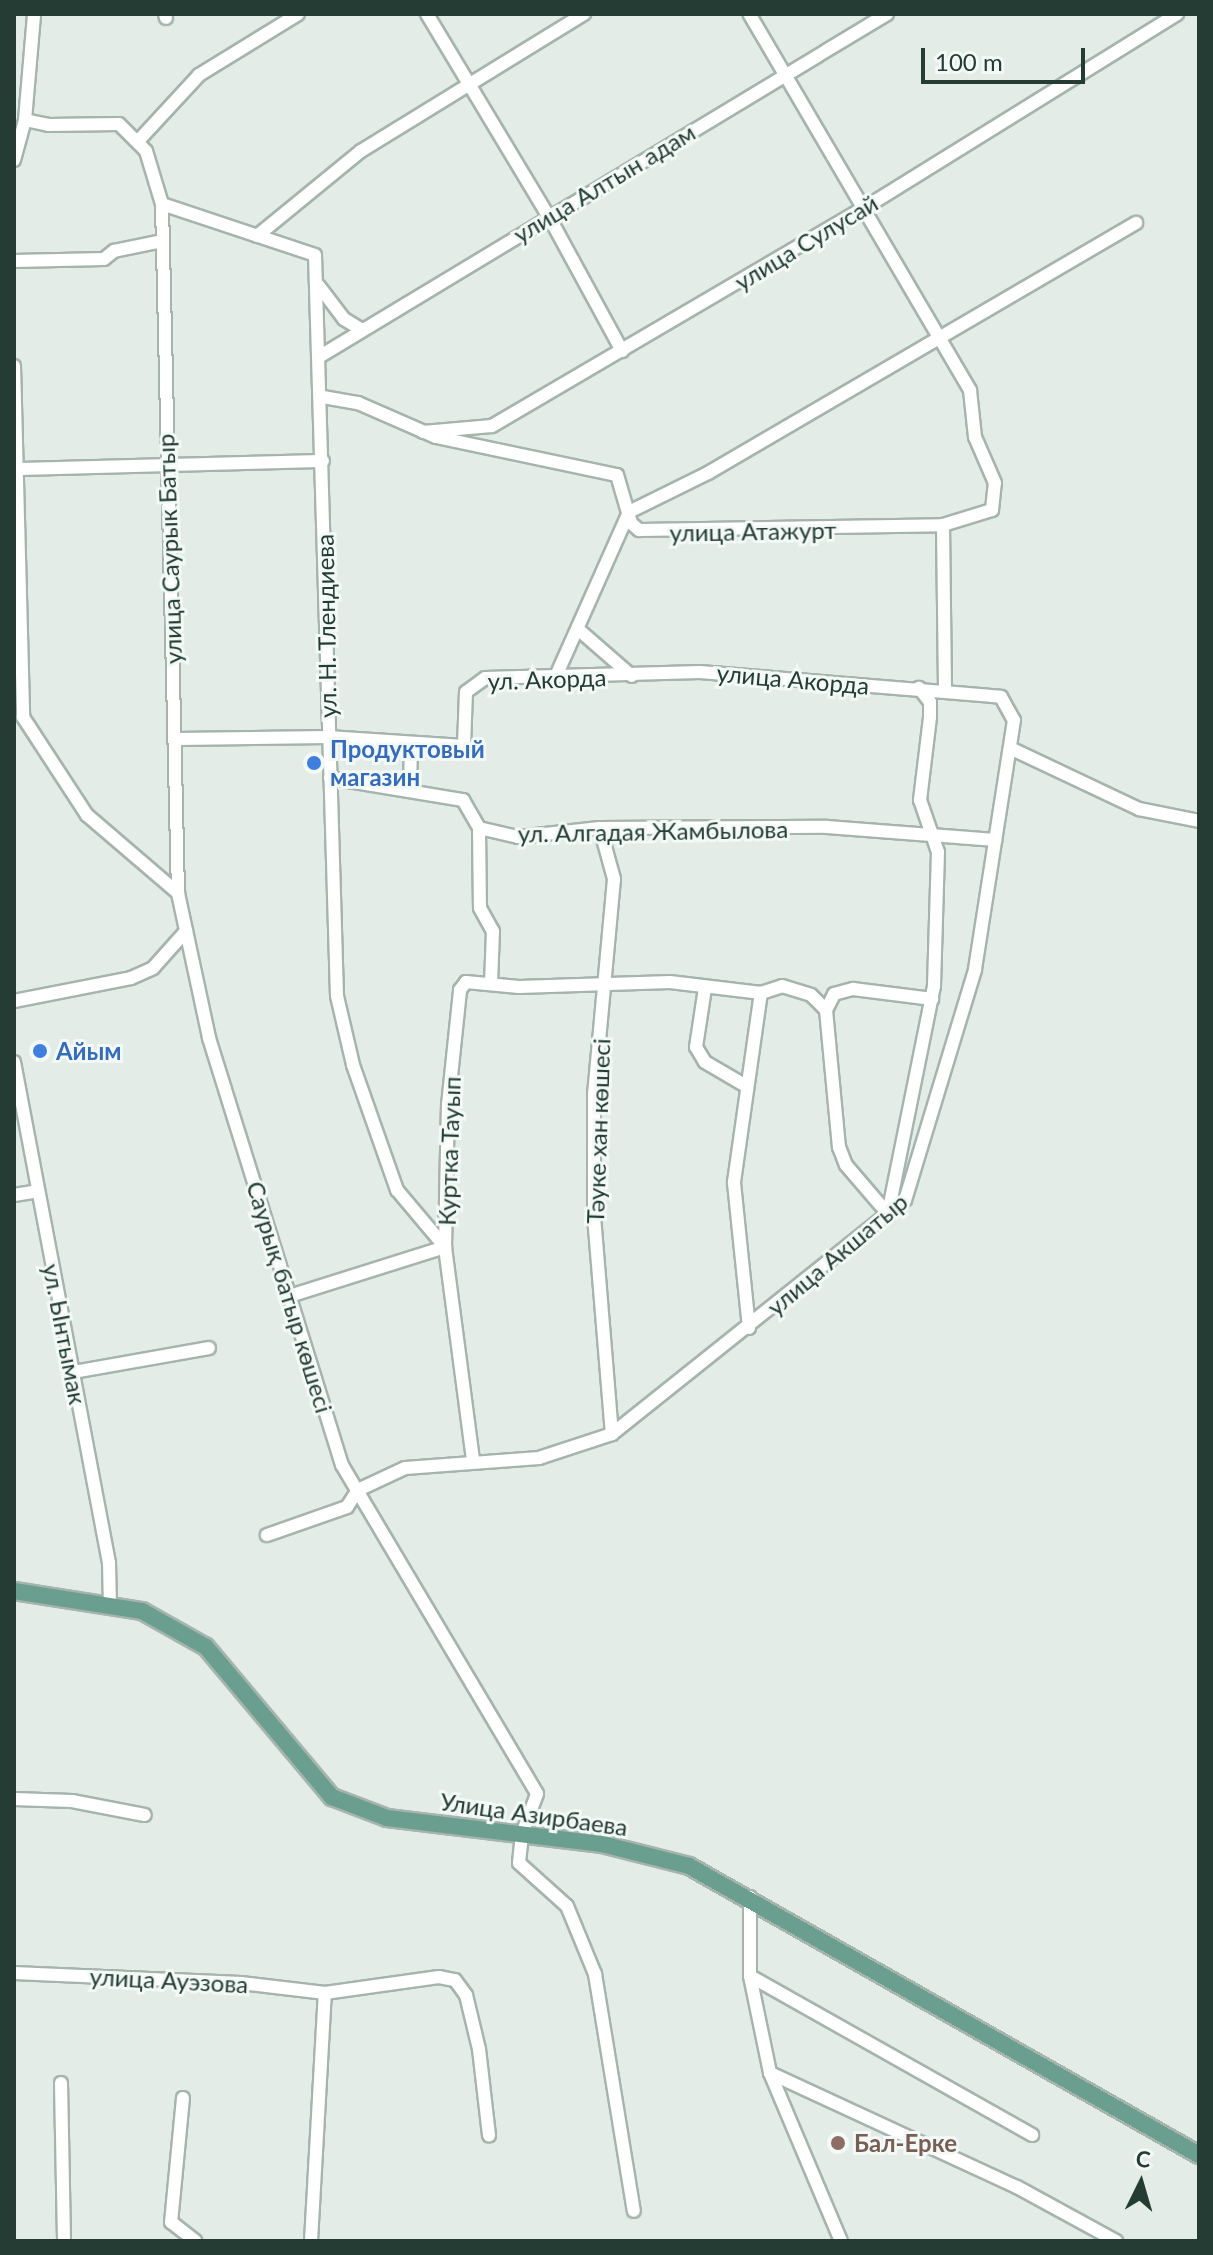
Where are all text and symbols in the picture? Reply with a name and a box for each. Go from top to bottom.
scale bar [925,32,1089,82]
text: 100 m [935,47,1003,76]
street label: улица Алтын адам [508,117,700,249]
street label: улица Сулусай [729,188,883,296]
street label: улица Саурык Батыр [151,433,187,665]
street label: улица Атажурт [669,515,837,547]
street label: ул. Н. Тлендиева [310,534,342,718]
street label: улица Акорда [715,658,871,700]
street label: ул. Акорда [487,663,607,695]
place label: Продуктовый магазин [330,735,485,791]
marker: Продуктовый магазин [305,754,323,772]
street label: ул. Алгадая Жамбылова [518,814,788,848]
place label: Айым [56,1037,122,1065]
street label: Тәуке хан көшесі [580,1038,616,1224]
marker: Айым [31,1042,49,1060]
street label: Куртка Тауып [432,1076,466,1226]
street label: Саурық батыр көшесі [241,1178,339,1416]
street label: улица Акшатыр [761,1187,913,1321]
street label: ул. Ынтымак [37,1261,93,1407]
street label: Улица Азирбаева [438,1787,630,1841]
street label: улица Ауэзова [89,1961,249,1999]
place label: Бал-Ерке [854,2129,957,2157]
marker: Бал-Ерке [829,2134,847,2152]
north arrow [1101,2143,1181,2223]
text: С [1135,2145,1152,2173]

